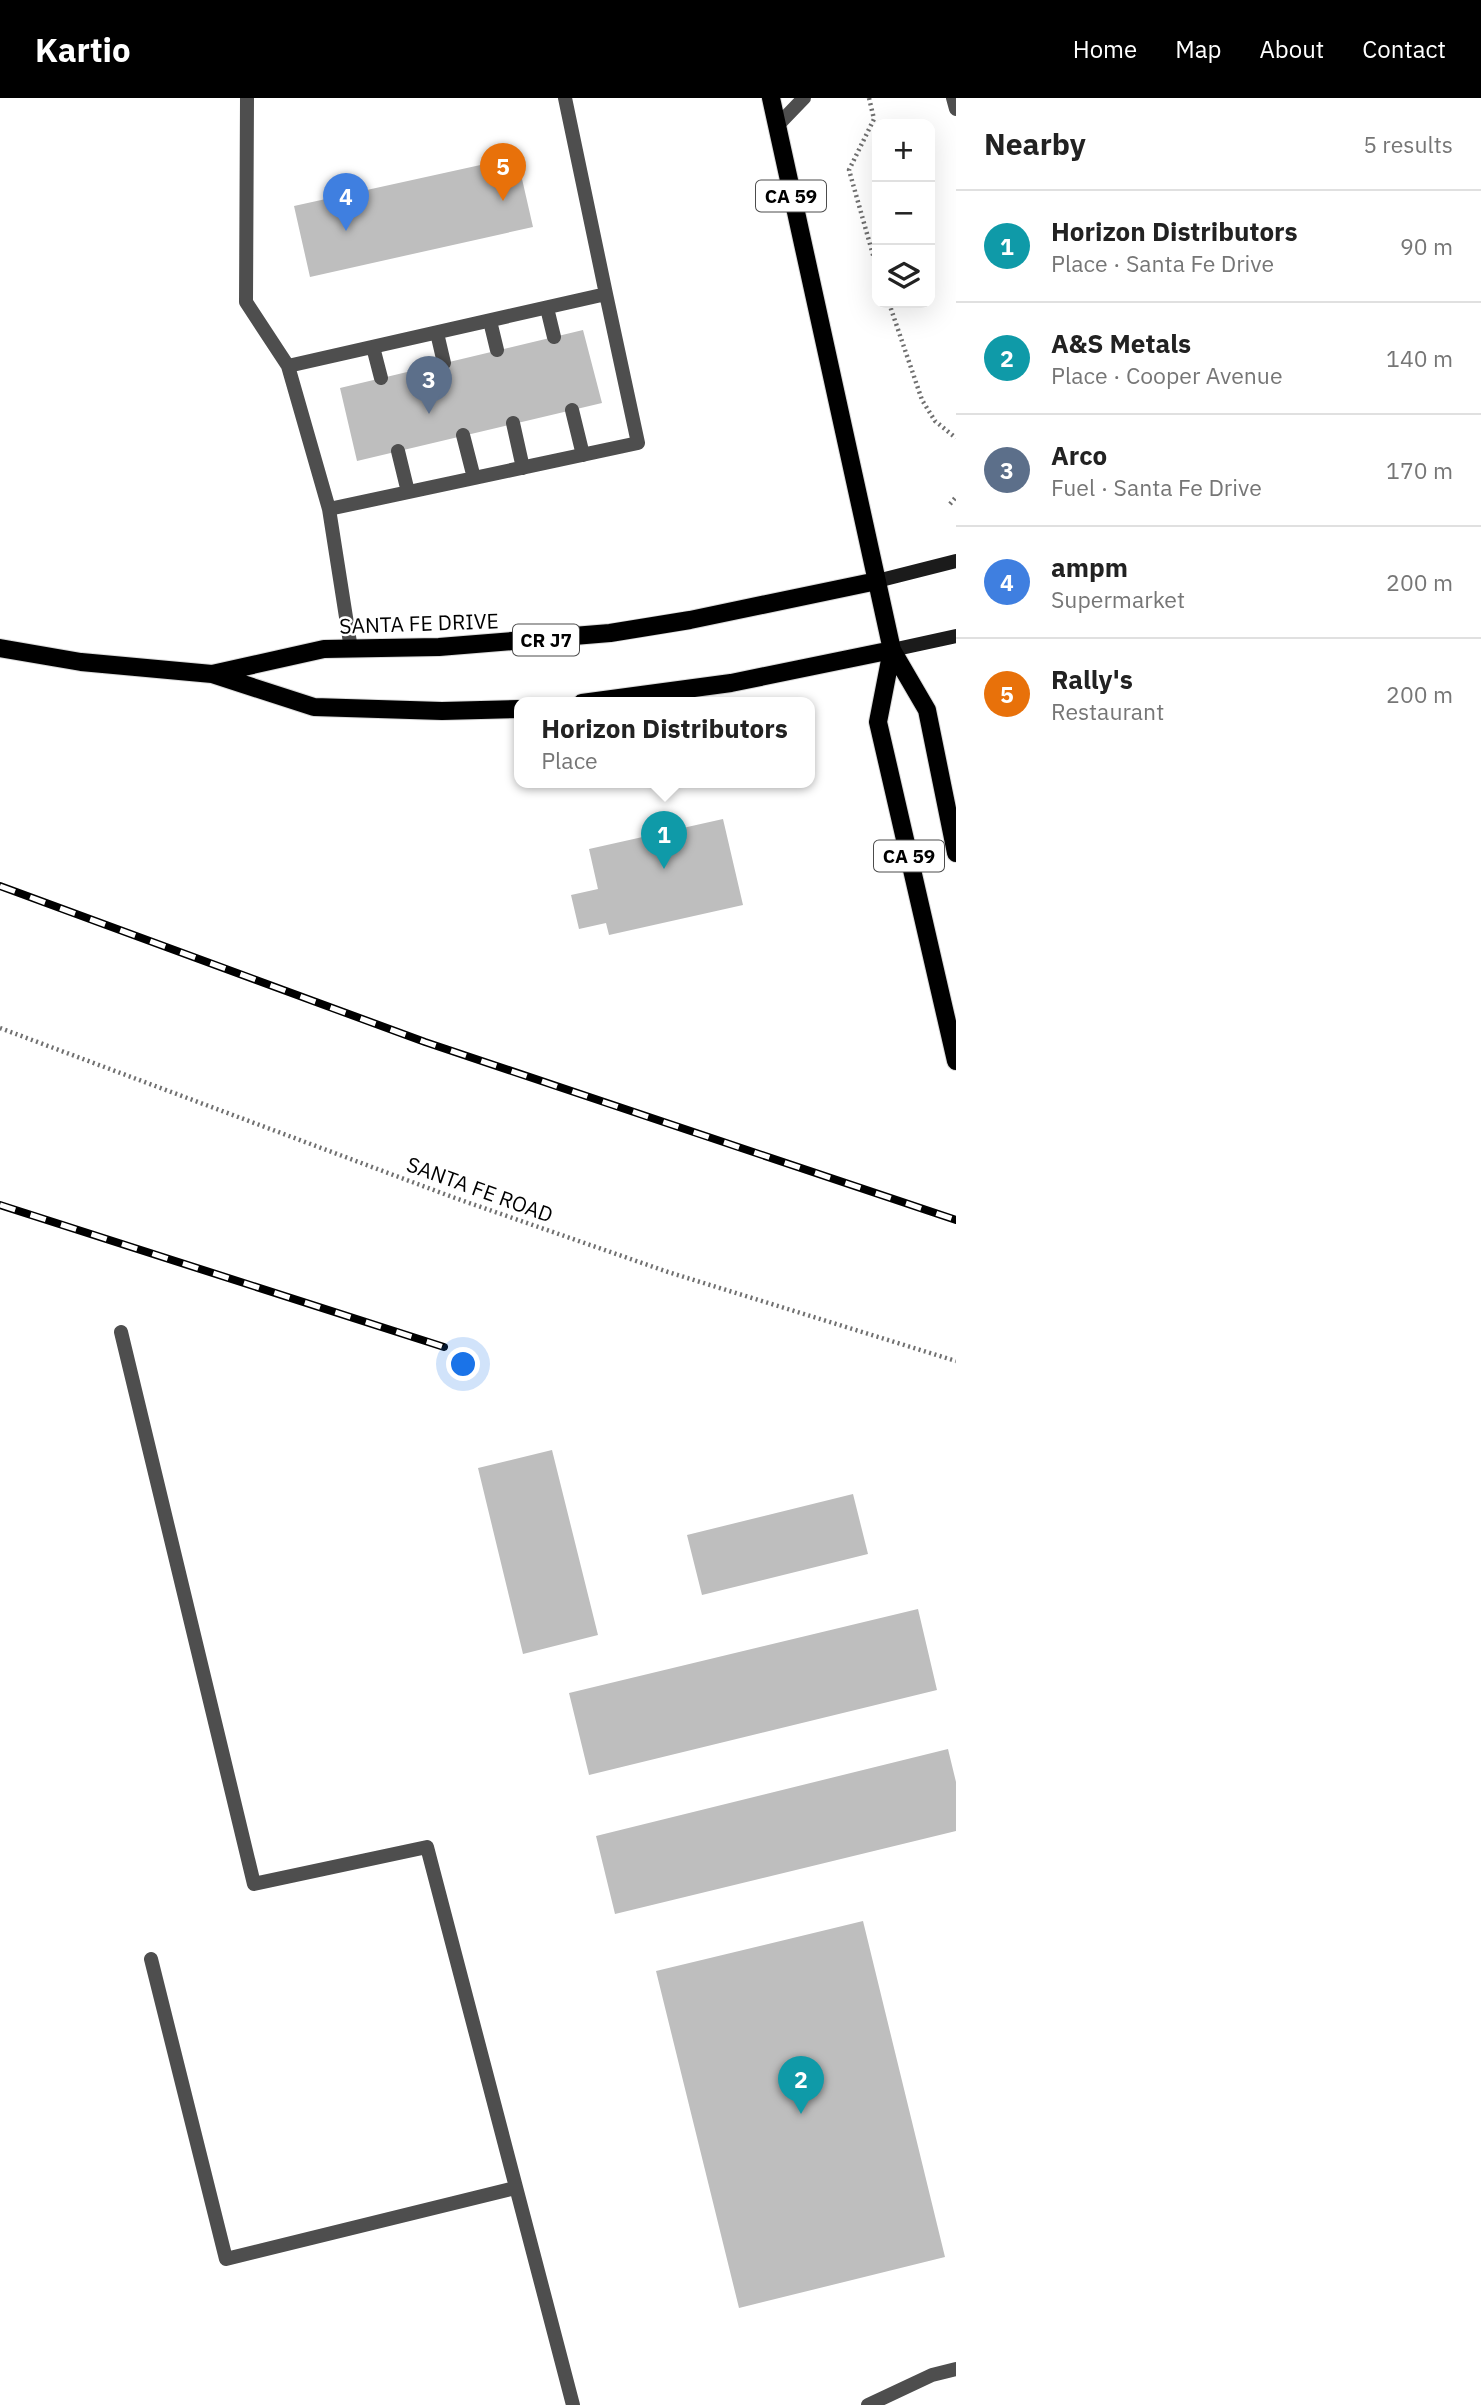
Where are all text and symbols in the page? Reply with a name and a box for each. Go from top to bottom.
text: Kartio [35,28,131,71]
text: Home [1073,33,1137,65]
text: Map [1175,33,1221,65]
text: About [1259,33,1324,65]
text: Contact [1362,33,1446,65]
map controls [872,119,935,308]
button: + [872,119,935,182]
text: Nearby [984,124,1086,163]
text: 5 results [1363,129,1453,159]
pin: 5 [480,143,526,201]
pin: 4 [323,173,369,231]
road number: CA 59 [756,180,826,212]
button: − [872,182,935,245]
text: Horizon Distributors [1051,214,1298,248]
text: 1 [1000,231,1014,261]
text: 90 m [1400,231,1453,261]
button: layers [872,245,935,308]
text: Place · Santa Fe Drive [1051,248,1274,278]
text: A&S Metals [1051,326,1191,360]
text: 2 [1000,343,1014,373]
text: 140 m [1386,343,1453,373]
pin: 3 [406,356,452,414]
text: Place · Cooper Avenue [1051,360,1283,390]
text: Arco [1051,438,1107,472]
text: 3 [1000,455,1014,485]
text: 170 m [1386,455,1453,485]
text: Fuel · Santa Fe Drive [1051,472,1262,502]
text: ampm [1051,550,1128,584]
text: 4 [1000,567,1014,597]
text: 200 m [1386,567,1453,597]
text: Supermarket [1051,584,1185,614]
street label: SANTA FE DRIVE [339,606,499,640]
road number: CR J7 [513,624,579,656]
text: Rally's [1051,662,1133,696]
text: 5 [1000,679,1014,709]
text: 200 m [1386,679,1453,709]
text: Restaurant [1051,696,1164,726]
popup [514,697,815,788]
text: Horizon Distributors [541,711,788,745]
text: Place [541,745,598,775]
pin: 1 [641,811,687,869]
road number: CA 59 [874,841,944,872]
street label: SANTA FE ROAD [403,1150,557,1228]
your location [446,1347,480,1381]
pin: 2 [778,2056,824,2114]

